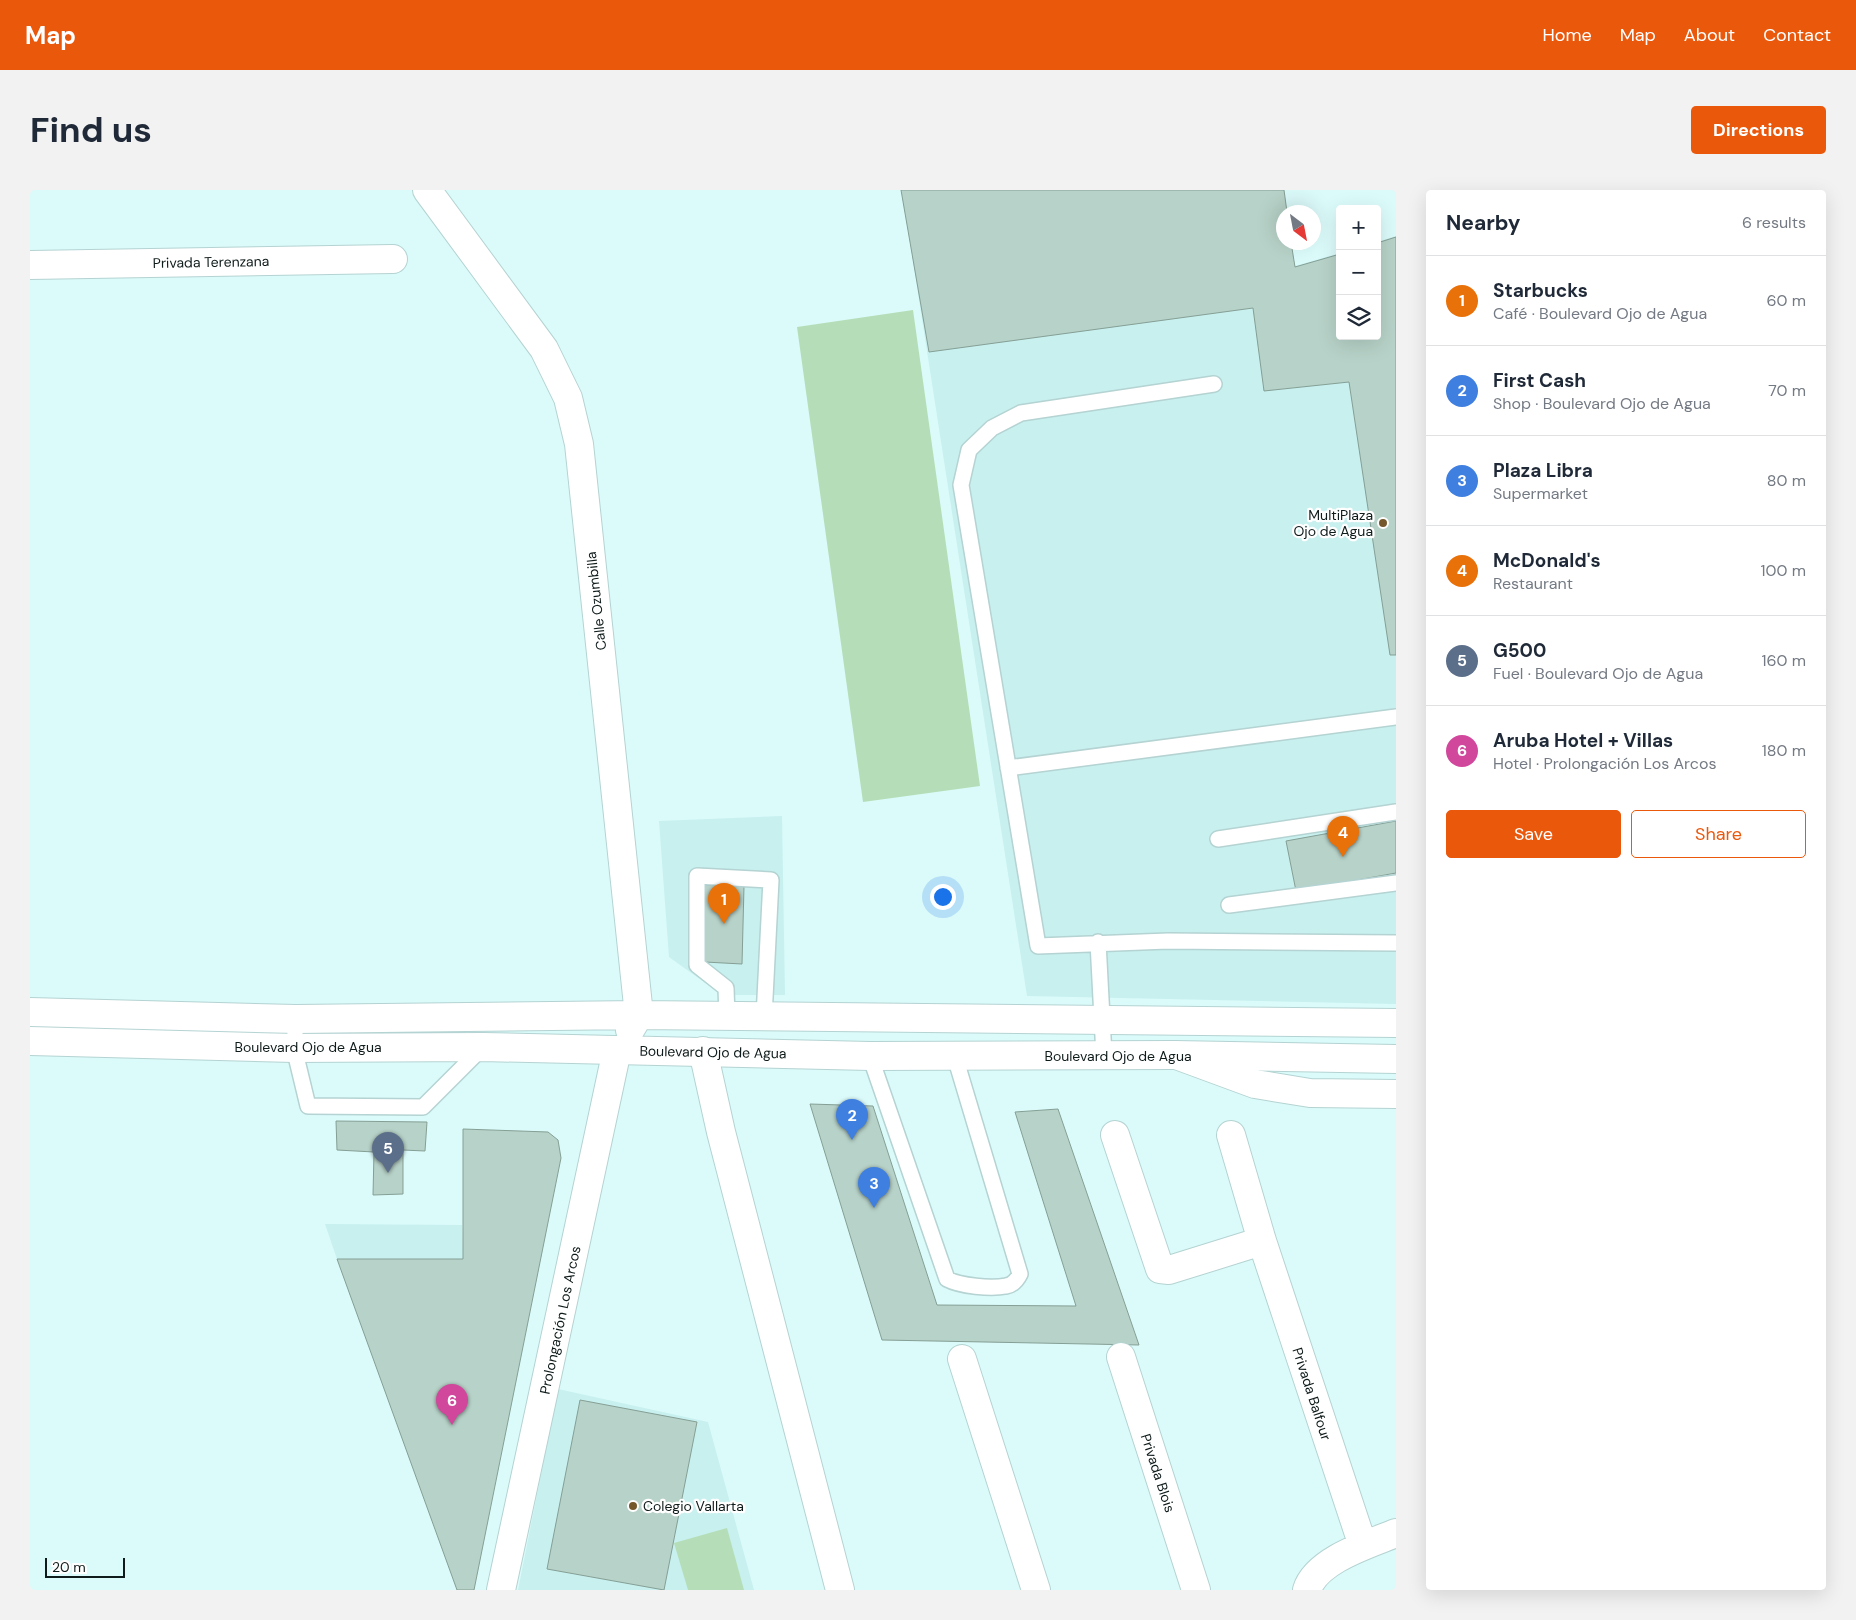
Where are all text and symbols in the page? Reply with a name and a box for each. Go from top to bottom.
text: Map [25,20,76,51]
text: Home [1542,23,1592,47]
text: Map [1620,23,1656,47]
text: About [1684,23,1735,47]
text: Contact [1763,23,1831,47]
button: Directions [1691,106,1826,154]
text: Find us [30,107,152,153]
north arrow [1276,205,1321,250]
map controls [1336,205,1381,340]
button: + [1336,205,1381,250]
text: Nearby [1446,209,1520,237]
text: 6 results [1742,212,1806,233]
button: − [1336,250,1381,295]
street label: Privada Terenzana [153,252,269,272]
text: Starbucks [1493,278,1588,303]
text: 1 [1459,290,1465,311]
text: 60 m [1766,290,1806,311]
button: layers [1336,295,1381,340]
text: Café · Boulevard Ojo de Agua [1493,303,1707,324]
text: First Cash [1493,368,1586,393]
text: 2 [1457,380,1467,401]
text: 70 m [1768,380,1806,401]
text: Shop · Boulevard Ojo de Agua [1493,393,1711,414]
text: Plaza Libra [1493,458,1593,483]
text: 3 [1457,470,1467,491]
text: 80 m [1767,470,1806,491]
text: Supermarket [1493,483,1588,504]
place label: MultiPlaza Ojo de Agua [1294,506,1373,540]
marker: MultiPlaza Ojo de Agua [1377,517,1389,529]
text: McDonald's [1493,548,1601,573]
street label: Calle Ozumbilla [582,551,610,651]
text: 4 [1457,560,1467,581]
text: 100 m [1761,560,1806,581]
text: Restaurant [1493,573,1573,594]
text: G500 [1493,638,1546,663]
text: 5 [1457,650,1467,671]
text: 160 m [1762,650,1806,671]
text: Fuel · Boulevard Ojo de Agua [1493,663,1703,684]
text: Aruba Hotel + Villas [1493,728,1673,753]
text: 6 [1457,740,1467,761]
text: 180 m [1762,740,1806,761]
text: Hotel · Prolongación Los Arcos [1493,753,1716,774]
button: Save [1446,810,1621,858]
button: Share [1631,810,1806,858]
pin: 4 [1327,816,1359,857]
pin: 1 [708,883,740,924]
your location [930,884,956,910]
street label: Boulevard Ojo de Agua [234,1038,382,1056]
street label: Boulevard Ojo de Agua [639,1042,787,1062]
street label: Boulevard Ojo de Agua [1044,1047,1192,1065]
pin: 2 [836,1099,868,1140]
pin: 5 [372,1132,404,1173]
pin: 3 [858,1167,890,1208]
street label: Prolongación Los Arcos [535,1244,585,1396]
street label: Privada Balfour [1289,1345,1335,1443]
pin: 6 [436,1384,468,1425]
street label: Privada Blois [1137,1431,1179,1515]
place label: Colegio Vallarta [643,1497,744,1515]
marker: Colegio Vallarta [627,1500,639,1512]
scale bar [45,1555,125,1578]
text: 20 m [52,1558,86,1576]

